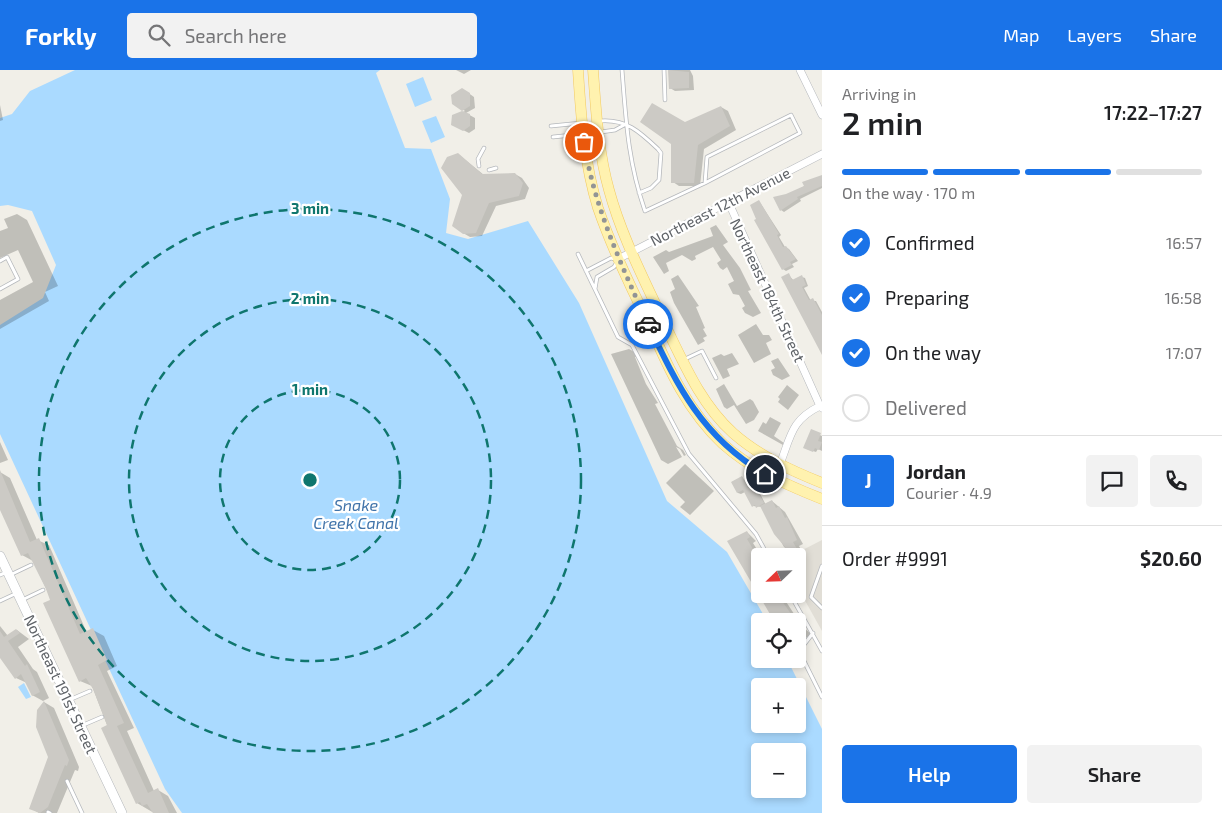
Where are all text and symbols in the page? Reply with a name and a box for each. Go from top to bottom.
search box [127,13,477,58]
text: Forkly [25,21,97,50]
icon: search [145,21,173,49]
text: Search here [185,24,287,47]
text: Map [1003,24,1039,46]
text: Layers [1067,24,1122,46]
text: Share [1150,24,1197,46]
text: Arriving in [842,84,916,103]
text: 17:22–17:27 [1104,101,1202,124]
text: 2 min [842,103,923,141]
pin [563,121,605,163]
icon: bag [570,128,598,156]
street label: Northeast 12th Avenue [647,163,793,249]
text: On the way · 170 m [842,183,975,202]
text: 3 min [291,199,329,217]
street label: Northeast 184th Street [727,215,809,365]
icon: check [842,229,870,257]
text: Confirmed [885,231,975,254]
text: 16:57 [1166,233,1202,252]
icon: check [842,284,870,312]
text: Preparing [885,286,969,309]
text: 16:58 [1164,288,1202,307]
text: 2 min [291,289,329,307]
courier [623,299,673,349]
icon: car [634,310,662,338]
icon: check [842,339,870,367]
text: On the way [885,341,981,364]
text: 17:07 [1166,343,1202,362]
text: 1 min [292,380,328,398]
text: Delivered [885,396,967,419]
pin [744,453,786,495]
button: chat [1086,455,1138,507]
button: phone [1150,455,1202,507]
icon: home [751,460,779,488]
text: Jordan [906,460,966,483]
text: J [864,469,872,492]
centre of rings [301,471,319,489]
text: Courier · 4.9 [906,483,992,502]
water label: Snake Creek Canal [313,495,399,532]
text: Order #9991 [842,547,948,570]
text: $20.60 [1140,547,1202,570]
north arrow [751,548,806,602]
map controls [751,548,806,798]
street label: Northeast 191st Street [21,612,101,757]
button: locate [751,613,806,668]
button: + [751,678,806,733]
button: − [751,743,806,798]
button: Help [842,745,1017,803]
button: Share [1027,745,1202,803]

